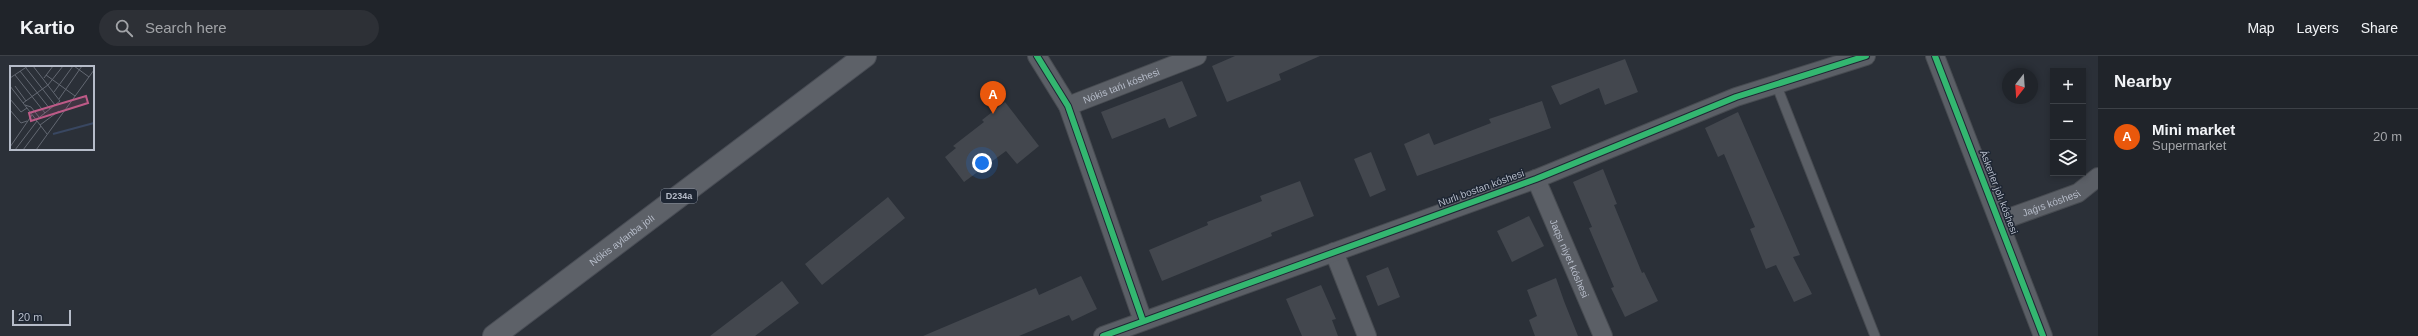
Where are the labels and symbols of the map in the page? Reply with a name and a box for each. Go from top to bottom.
inset map [10,66,94,150]
street label: Nókis tańı kóshesi [1081,66,1161,105]
north arrow [2002,68,2038,104]
pin: A [980,81,1006,114]
street label: Áskerler jolı kóshesi [1978,148,2021,235]
your location [972,153,992,173]
street label: Nurlı bostan kóshesi [1437,167,1525,209]
street label: Jaǵıs kóshesi [2020,188,2083,218]
road number: D234a [661,189,697,203]
street label: Nókis aylanba jolı [587,212,656,268]
street label: Jaqsı niyet kóshesi [1548,217,1591,299]
scale bar [12,308,71,327]

